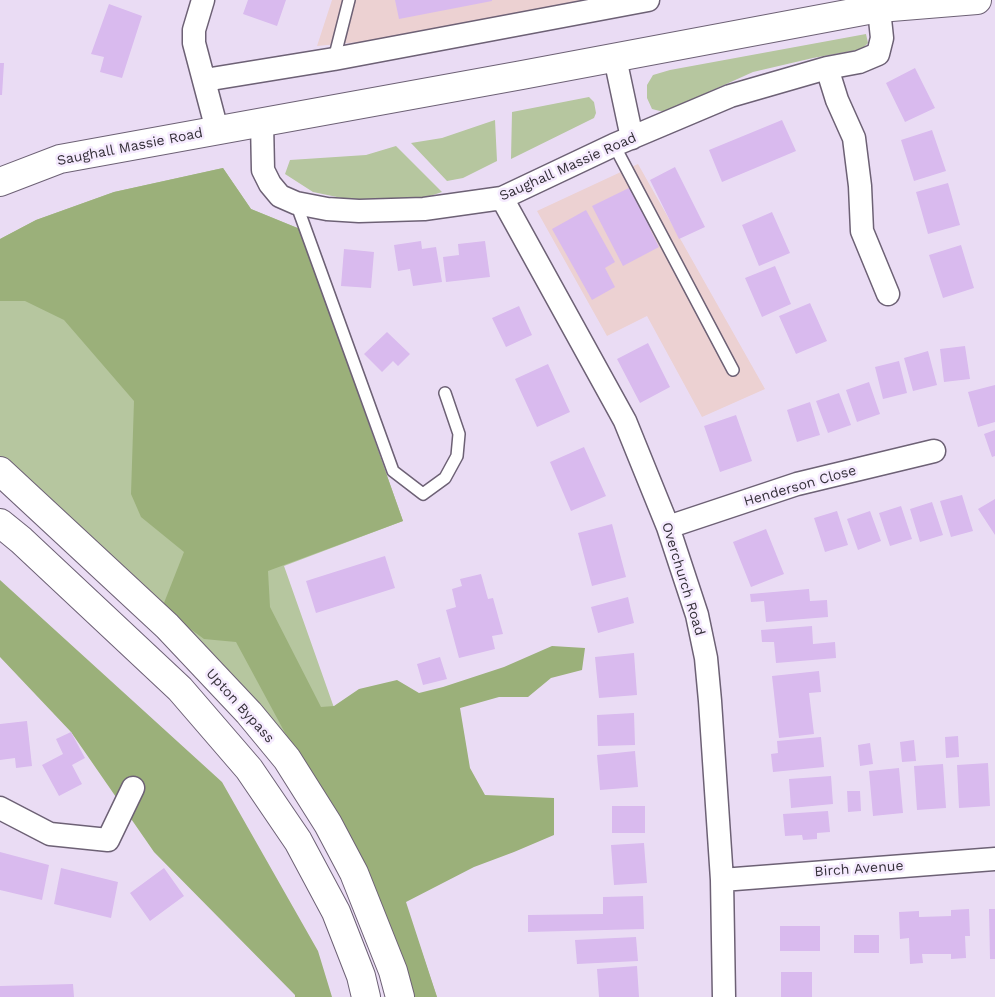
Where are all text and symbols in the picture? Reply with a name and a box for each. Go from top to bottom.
street label: Saughall Massie Road [56,125,204,169]
street label: Saughall Massie Road [497,129,639,205]
street label: Henderson Close [742,462,858,510]
street label: Overchurch Road [658,520,708,638]
street label: Upton Bypass [202,665,278,747]
street label: Birch Avenue [814,858,904,880]

